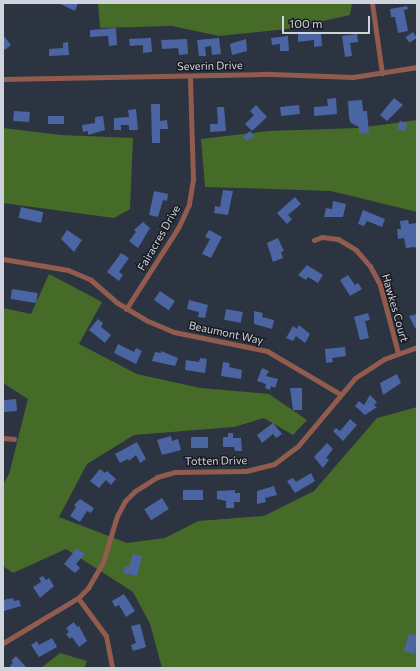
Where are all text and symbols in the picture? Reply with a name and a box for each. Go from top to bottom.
scale bar [284,8,372,34]
text: 100 m [289,16,323,30]
street label: Severin Drive [177,59,243,73]
street label: Fairacres Drive [135,203,183,273]
street label: Hawkes Court [379,272,411,344]
street label: Beaumont Way [188,319,264,347]
street label: Totten Drive [185,454,247,468]

